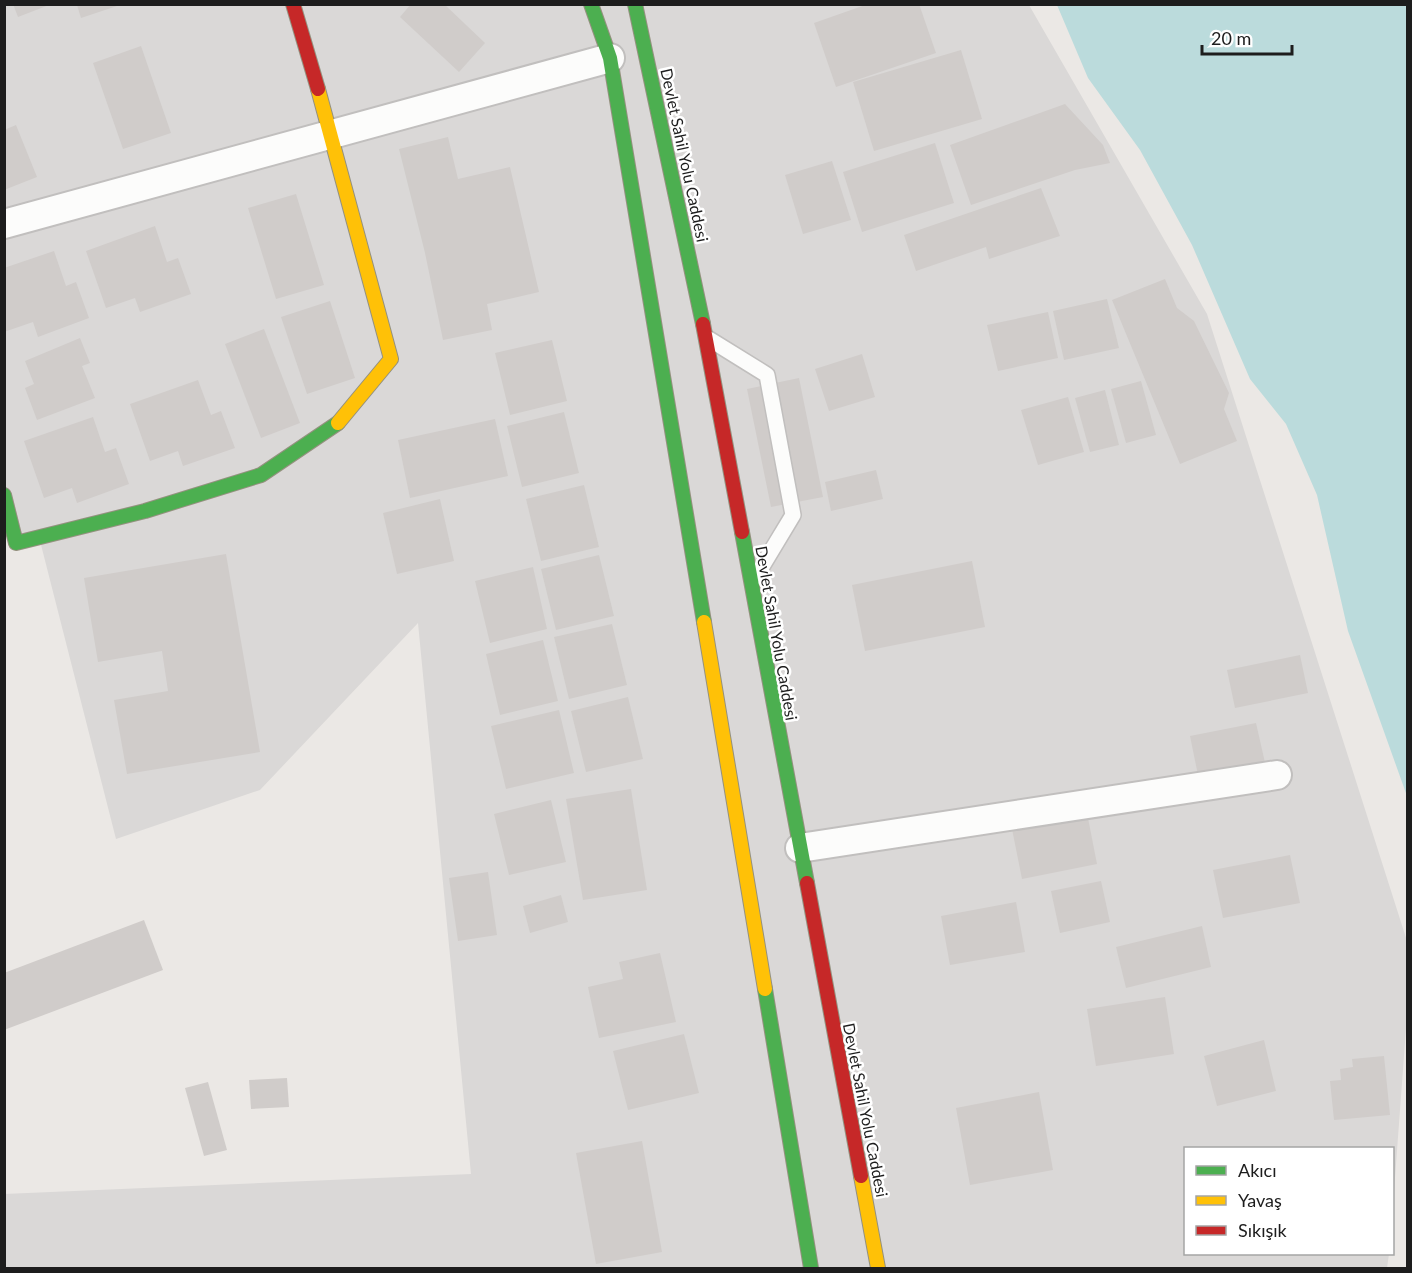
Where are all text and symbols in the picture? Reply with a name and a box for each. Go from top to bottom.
scale bar [1202,18,1292,56]
text: 20 m [1211,27,1251,49]
street label: Devlet Sahil Yolu Caddesi [657,66,713,244]
street label: Devlet Sahil Yolu Caddesi [752,544,802,722]
street label: Devlet Sahil Yolu Caddesi [840,1021,892,1199]
legend [1184,1147,1394,1255]
text: Akıcı [1238,1159,1277,1181]
text: Yavaş [1238,1189,1282,1211]
text: Sıkışık [1238,1219,1288,1241]

